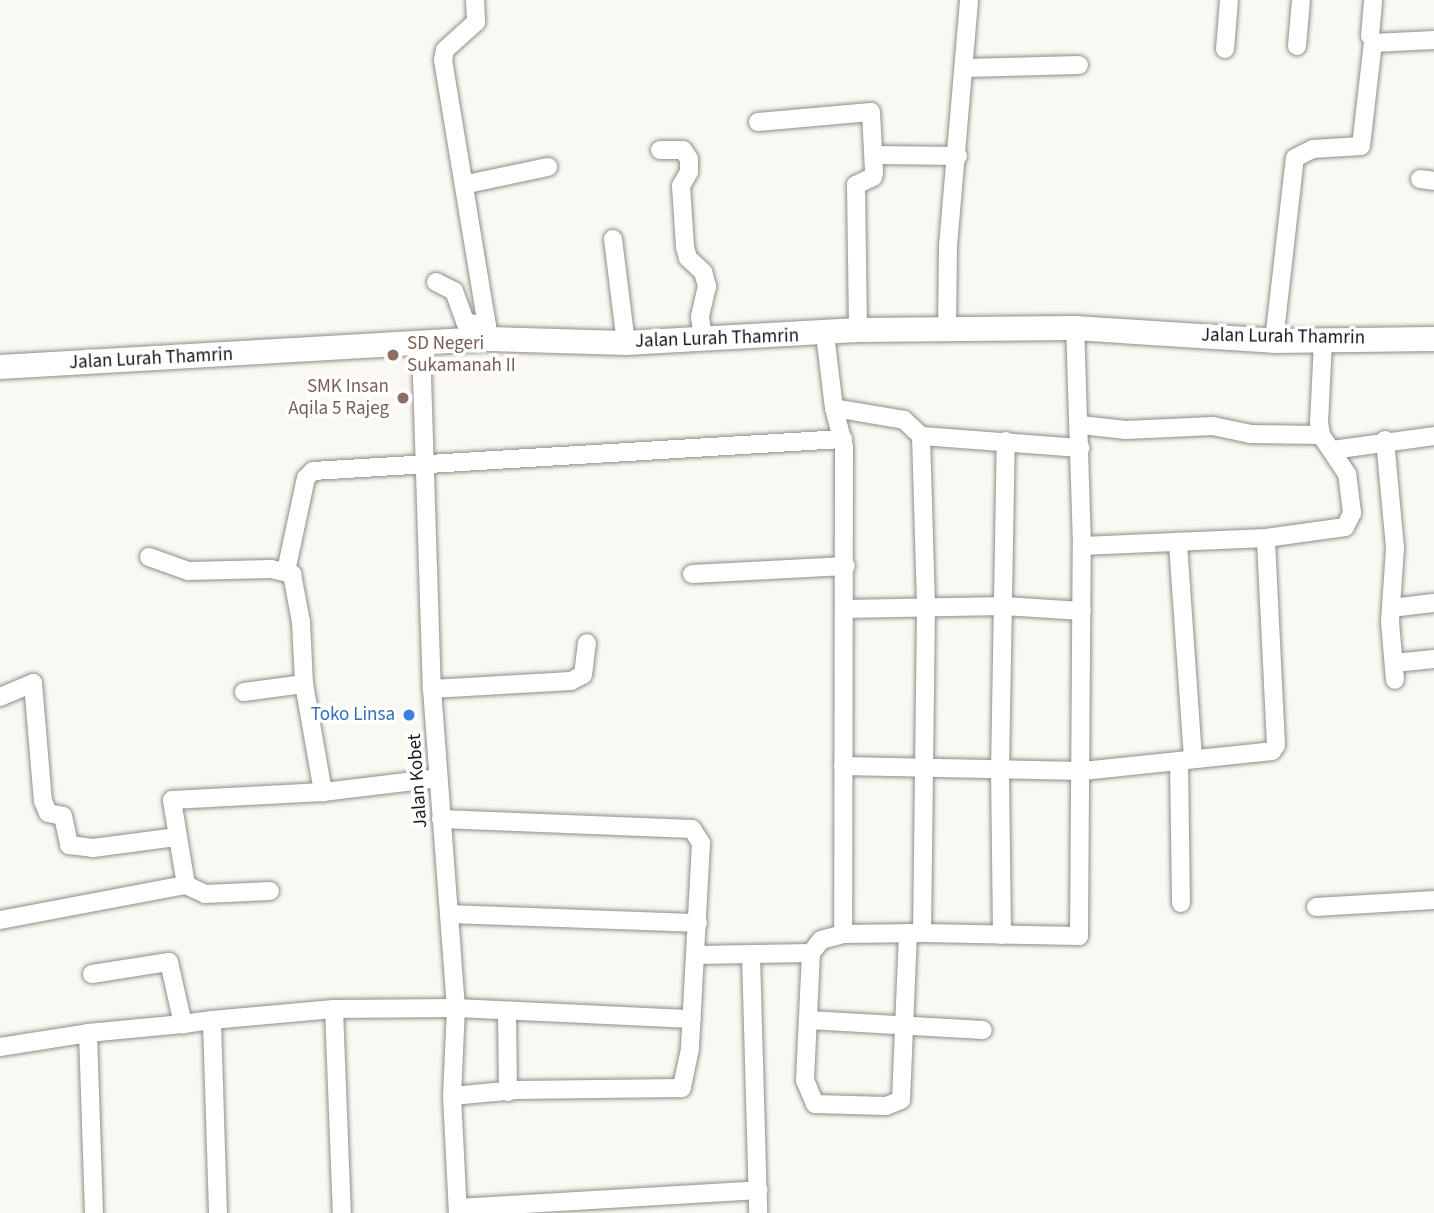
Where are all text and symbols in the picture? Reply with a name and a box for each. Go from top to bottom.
street label: Jalan Lurah Thamrin [1201,324,1365,350]
street label: Jalan Lurah Thamrin [635,325,799,353]
place label: SD Negeri Sukamanah II [407,333,516,377]
street label: Jalan Lurah Thamrin [68,343,234,375]
marker: SD Negeri Sukamanah II [385,347,401,363]
place label: SMK Insan Aqila 5 Rajeg [288,376,389,420]
marker: SMK Insan Aqila 5 Rajeg [395,390,411,406]
place label: Toko Linsa [311,704,395,726]
marker: Toko Linsa [401,707,417,723]
street label: Jalan Kobet [403,733,433,829]

